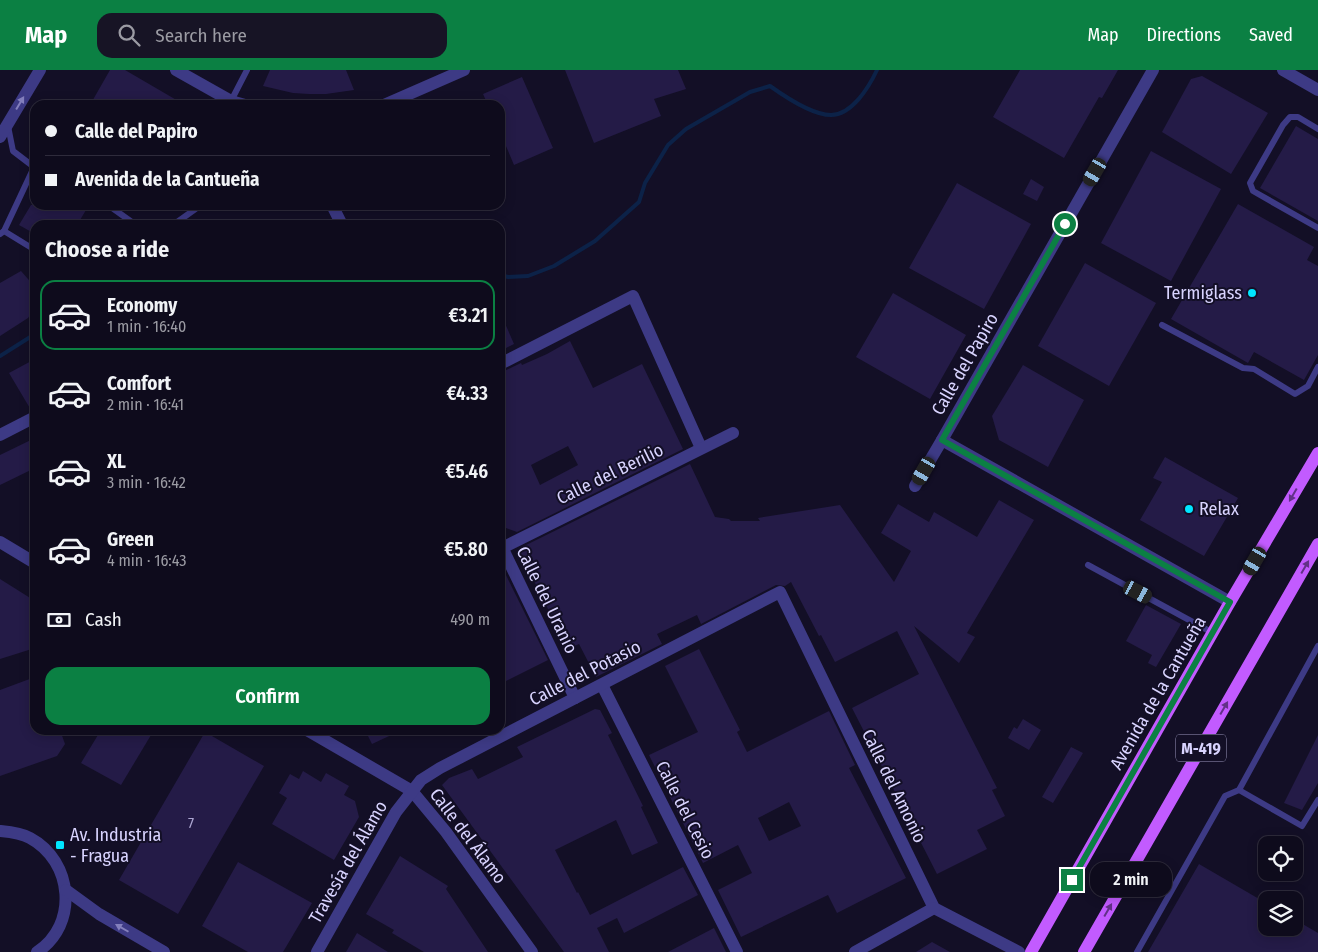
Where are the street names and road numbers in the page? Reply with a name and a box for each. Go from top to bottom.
street label: Calle del Papiro [927,309,1003,419]
street label: Calle del Berilio [553,439,667,509]
street label: Calle del Uranio [512,543,582,657]
street label: Avenida de la Cantueña [1105,612,1211,774]
street label: Calle del Potasio [526,635,644,711]
street label: Calle del Amonio [857,725,931,847]
road number: M-419 [1176,734,1226,761]
street label: Calle del Cesio [651,757,719,863]
street label: Calle del Álamo [425,783,512,888]
street label: Travesía del Álamo [303,796,392,927]

